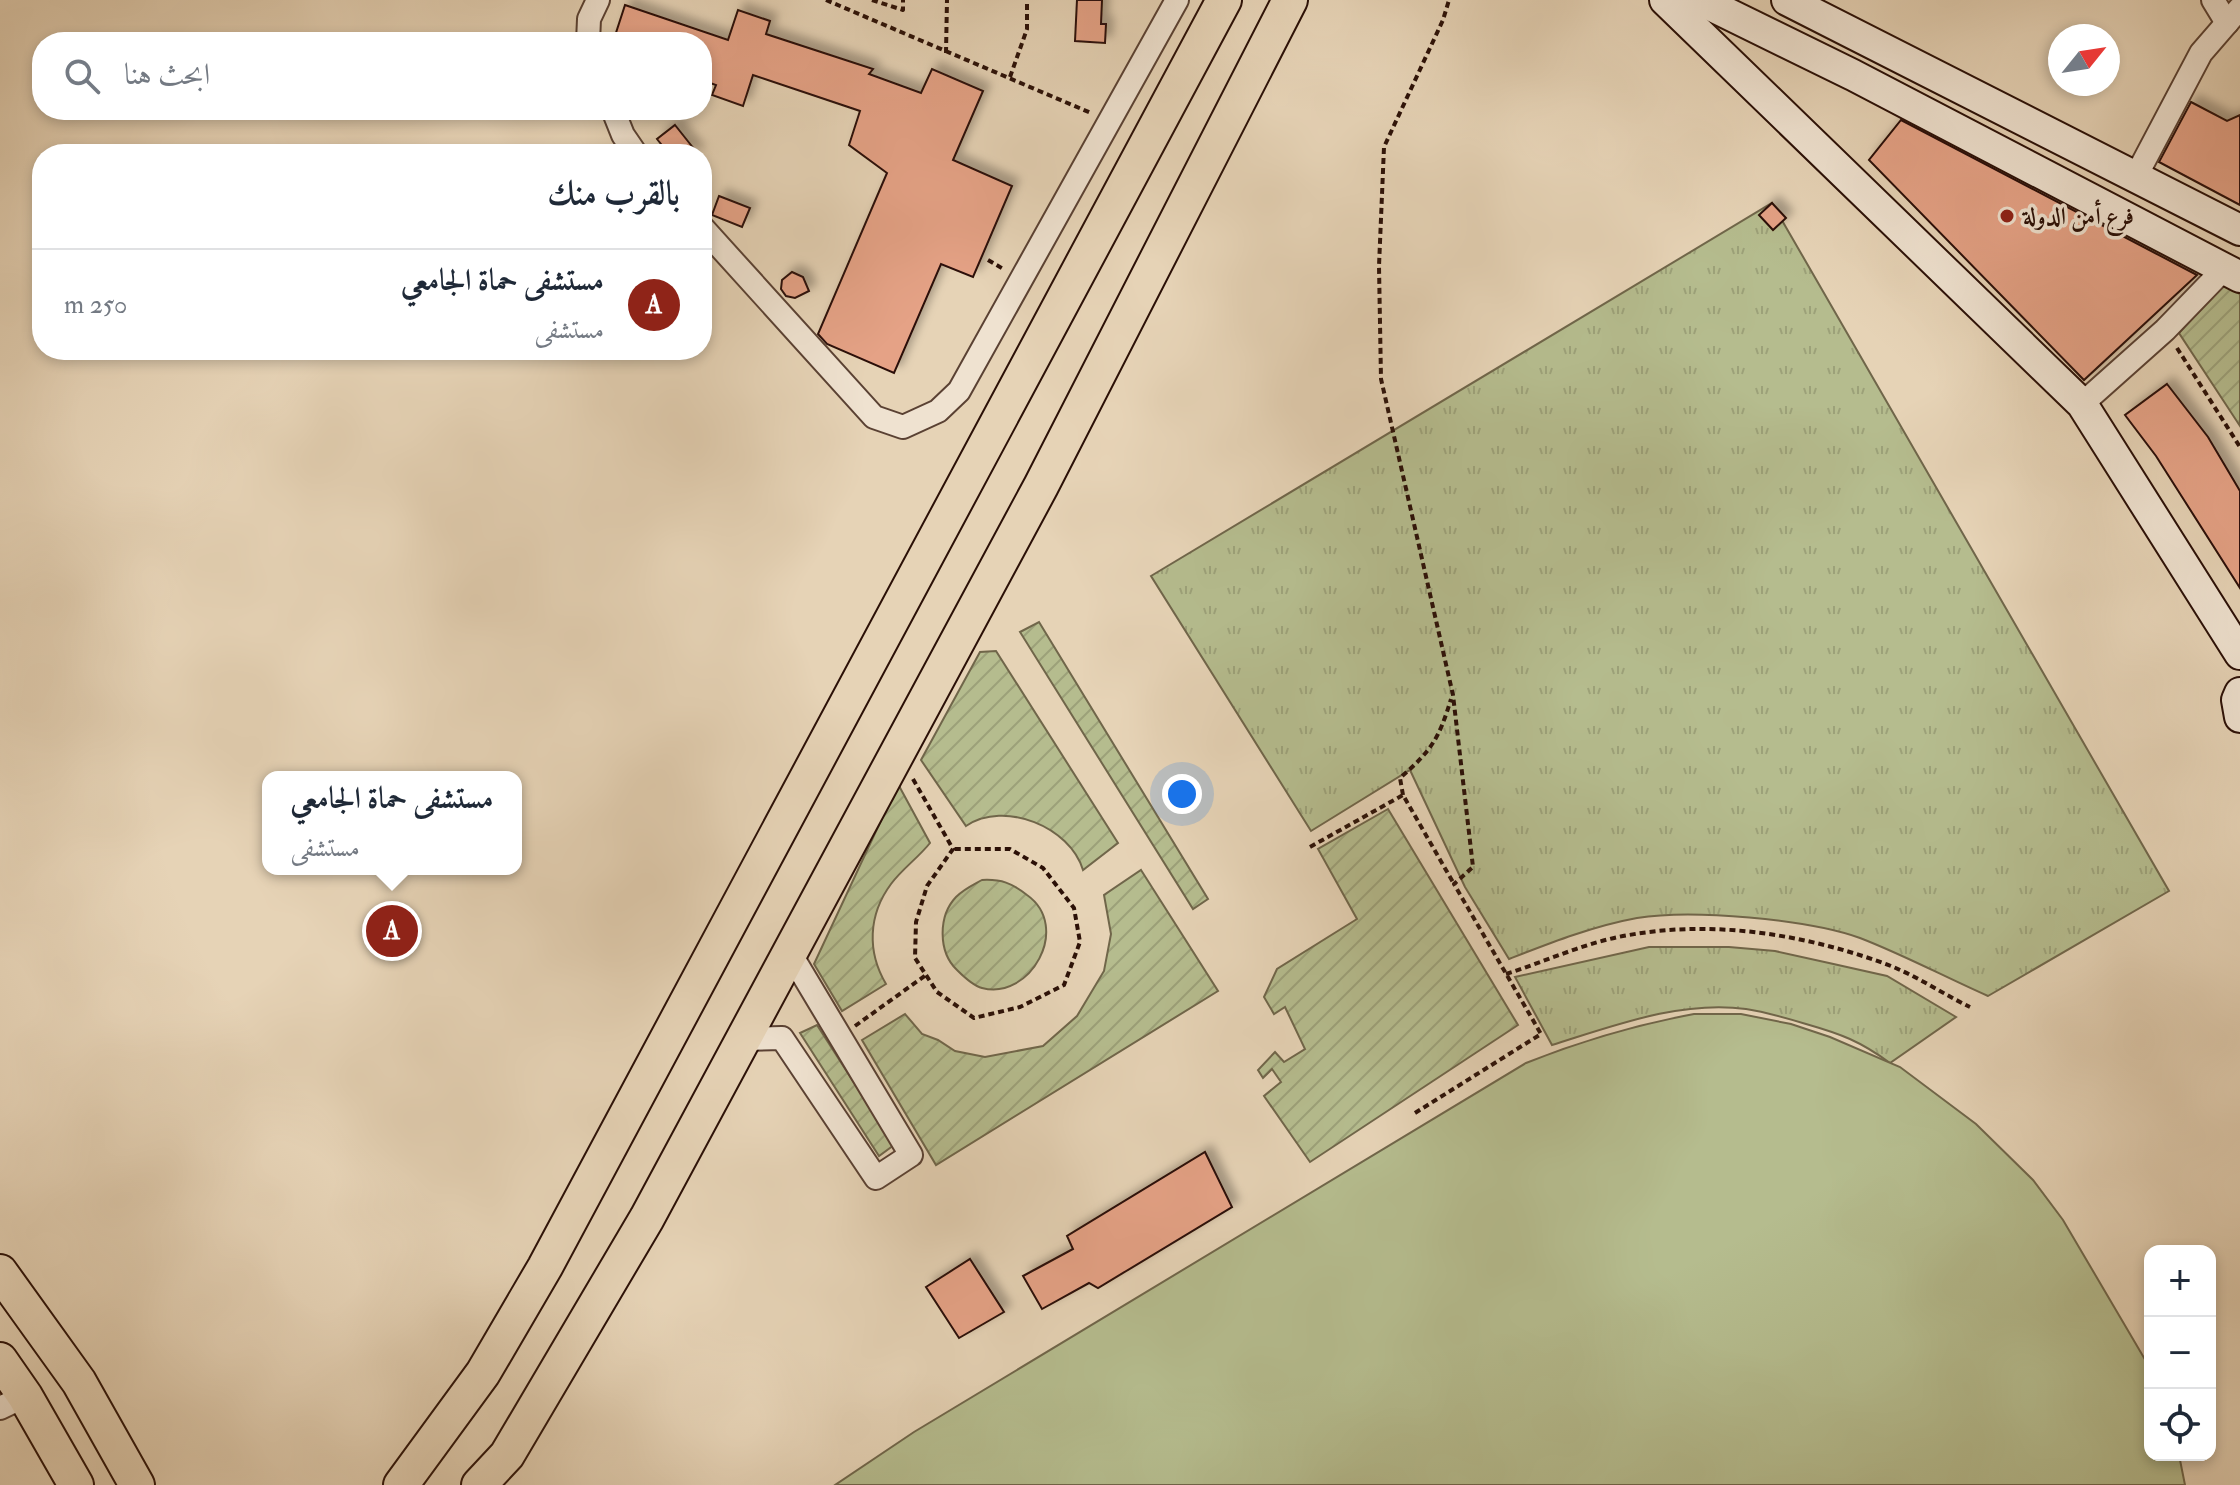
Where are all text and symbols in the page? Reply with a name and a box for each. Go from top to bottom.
north arrow [2048,24,2120,96]
search box [32,32,712,120]
icon: search [60,54,104,98]
text: ابحث هنا [124,56,210,93]
text: بالقرب منك [547,172,680,215]
place label: فرع أمن الدولة [2021,199,2134,236]
marker: فرع أمن الدولة [1998,207,2016,225]
text: مستشفى حماة الجامعي [401,262,604,299]
text: 250 m [64,289,127,321]
text: A [646,289,662,321]
text: مستشفى [535,314,604,346]
popup [262,771,522,875]
your location [1162,774,1202,814]
text: مستشفى حماة الجامعي [290,780,494,817]
text: مستشفى [290,832,360,864]
pin: A [366,901,418,961]
map controls [2144,1245,2216,1461]
button: + [2144,1245,2216,1317]
button: − [2144,1317,2216,1389]
button: locate [2144,1389,2216,1461]

